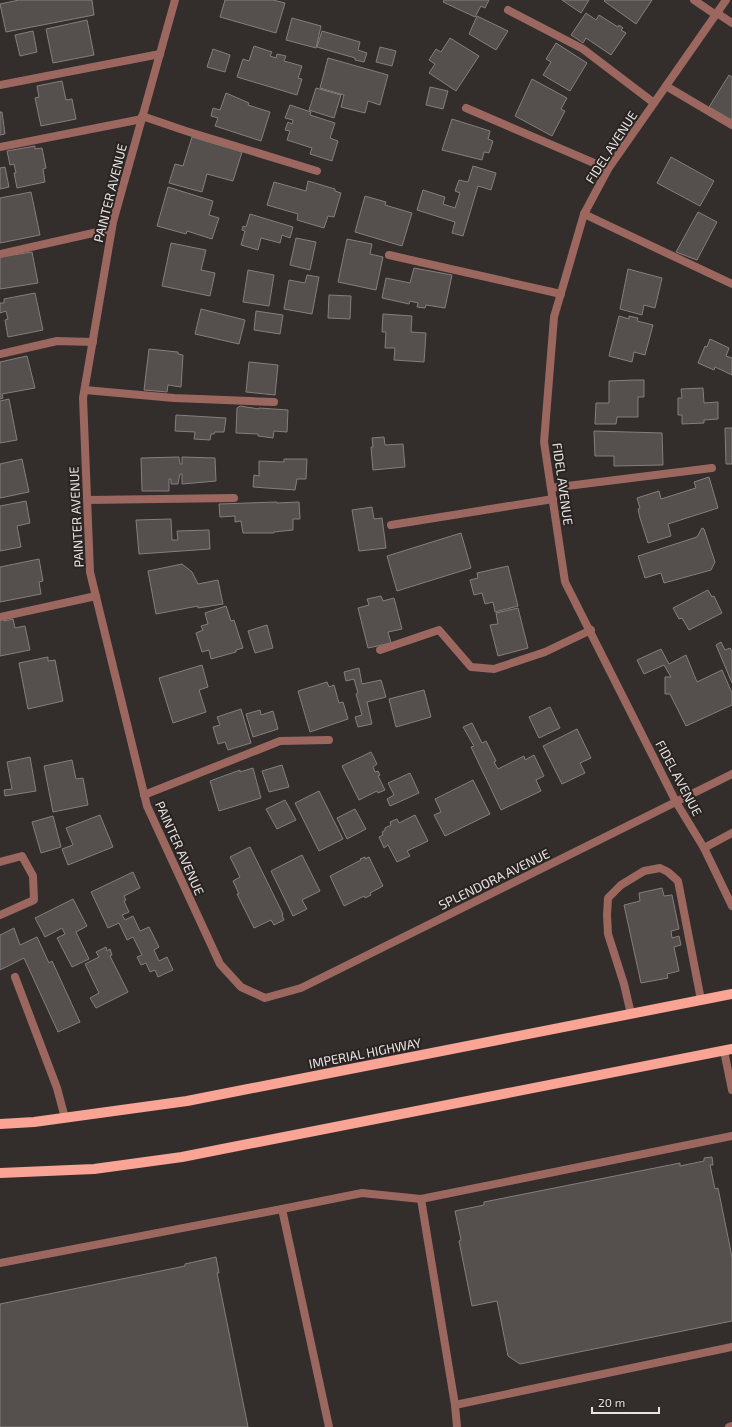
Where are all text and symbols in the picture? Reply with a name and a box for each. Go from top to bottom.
street label: FIDEL AVENUE [582,108,640,186]
street label: PAINTER AVENUE [90,142,130,244]
street label: FIDEL AVENUE [549,442,577,526]
street label: PAINTER AVENUE [65,466,87,568]
street label: FIDEL AVENUE [652,737,706,819]
street label: PAINTER AVENUE [152,798,208,898]
street label: SPLENDORA AVENUE [436,845,552,913]
street label: IMPERIAL HIGHWAY [307,1034,423,1072]
scale bar [592,1389,659,1415]
text: 20 m [598,1395,625,1409]

